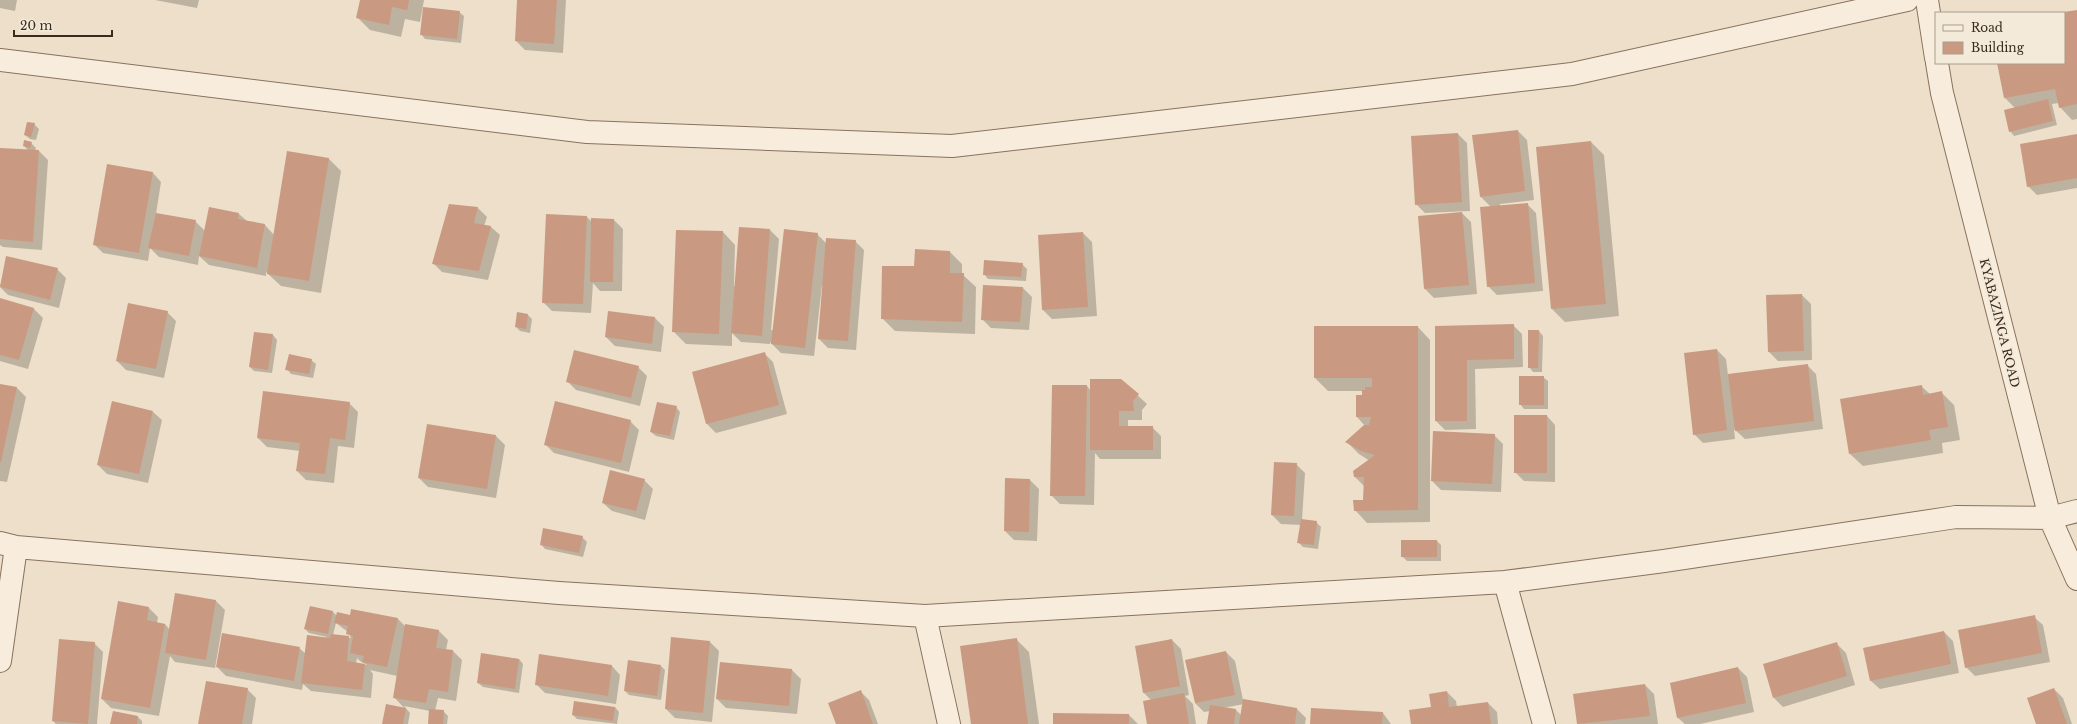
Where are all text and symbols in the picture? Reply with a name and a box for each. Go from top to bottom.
scale bar [14,12,112,38]
legend [1935,12,2065,64]
text: 20 m [20,18,52,33]
text: Road [1971,20,2003,35]
text: Building [1971,40,2025,55]
street label: KYABAZINGA ROAD [1977,257,2023,389]

